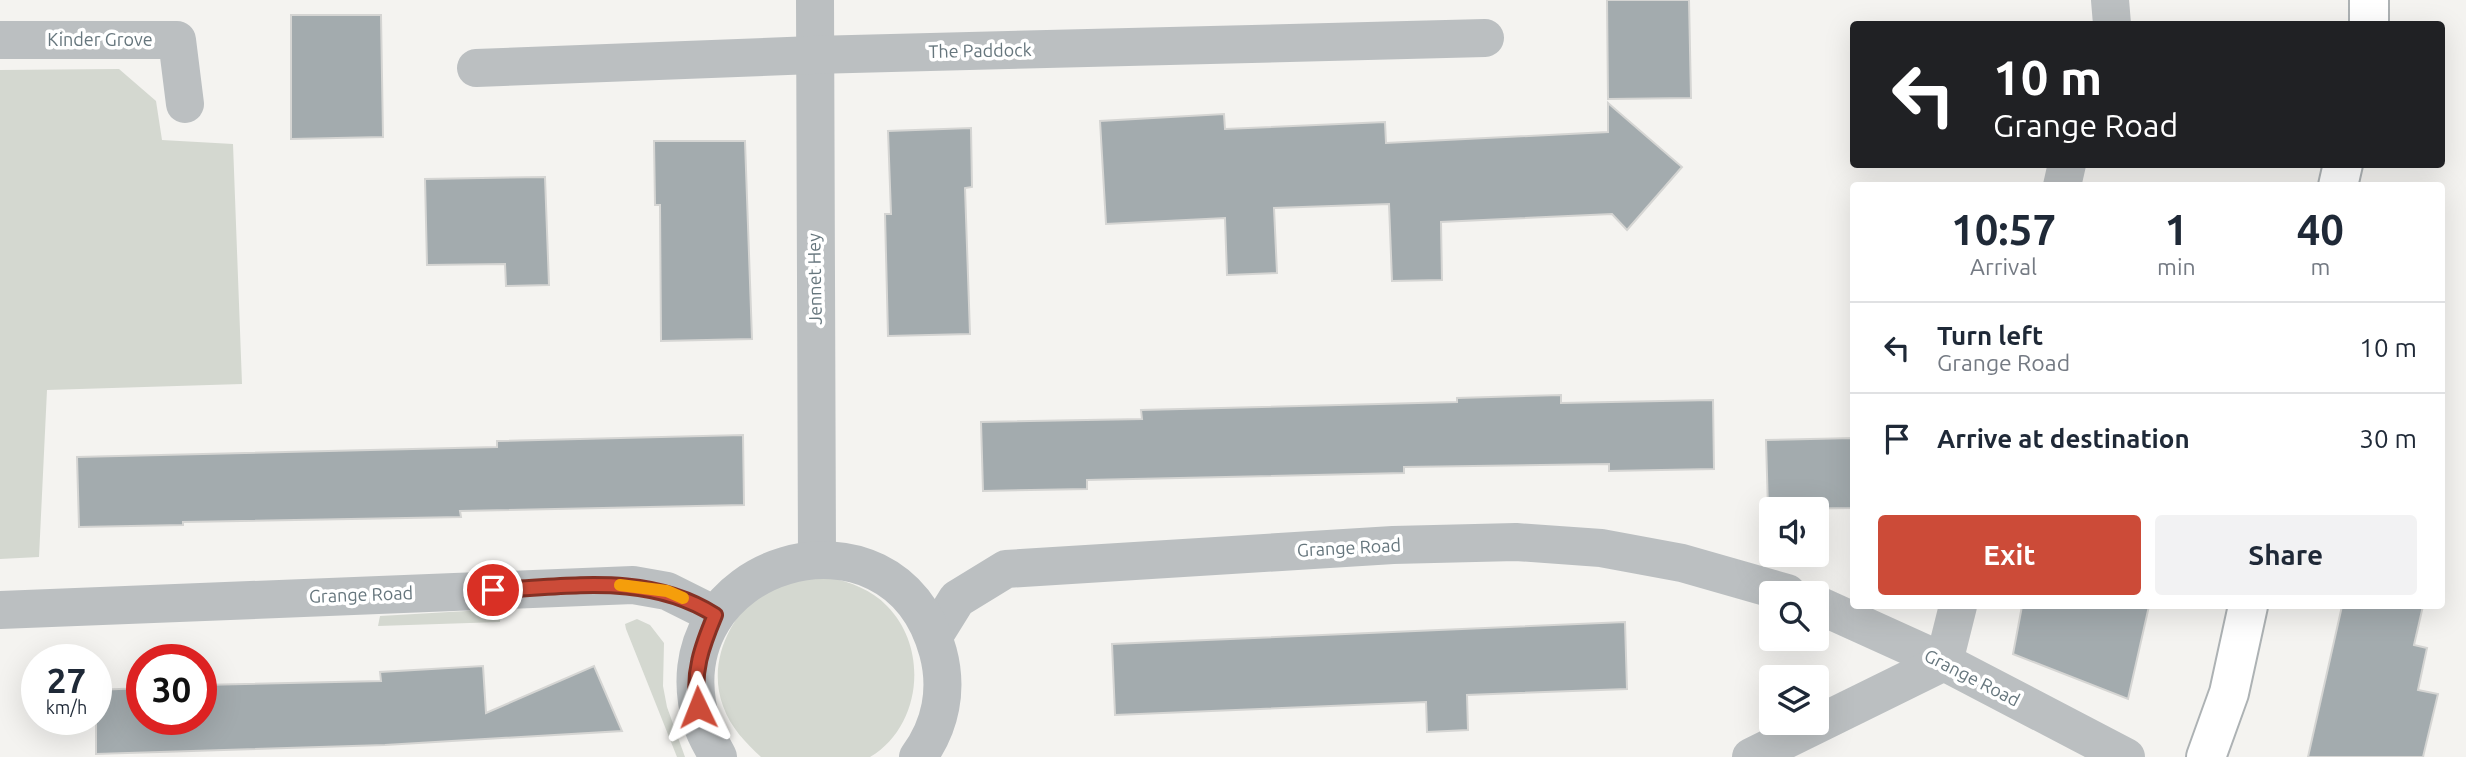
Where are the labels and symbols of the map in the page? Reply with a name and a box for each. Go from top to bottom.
street label: Kinder Grove [47,29,153,49]
street label: The Paddock [928,39,1032,61]
street label: Jennet Hey [803,233,825,325]
street label: Grange Road [1296,534,1401,560]
pin [463,560,523,620]
street label: Grange Road [309,582,413,606]
speed limit sign: 30 [126,644,217,735]
street label: Grange Road [1922,645,2023,710]
position arrow [661,670,735,744]

